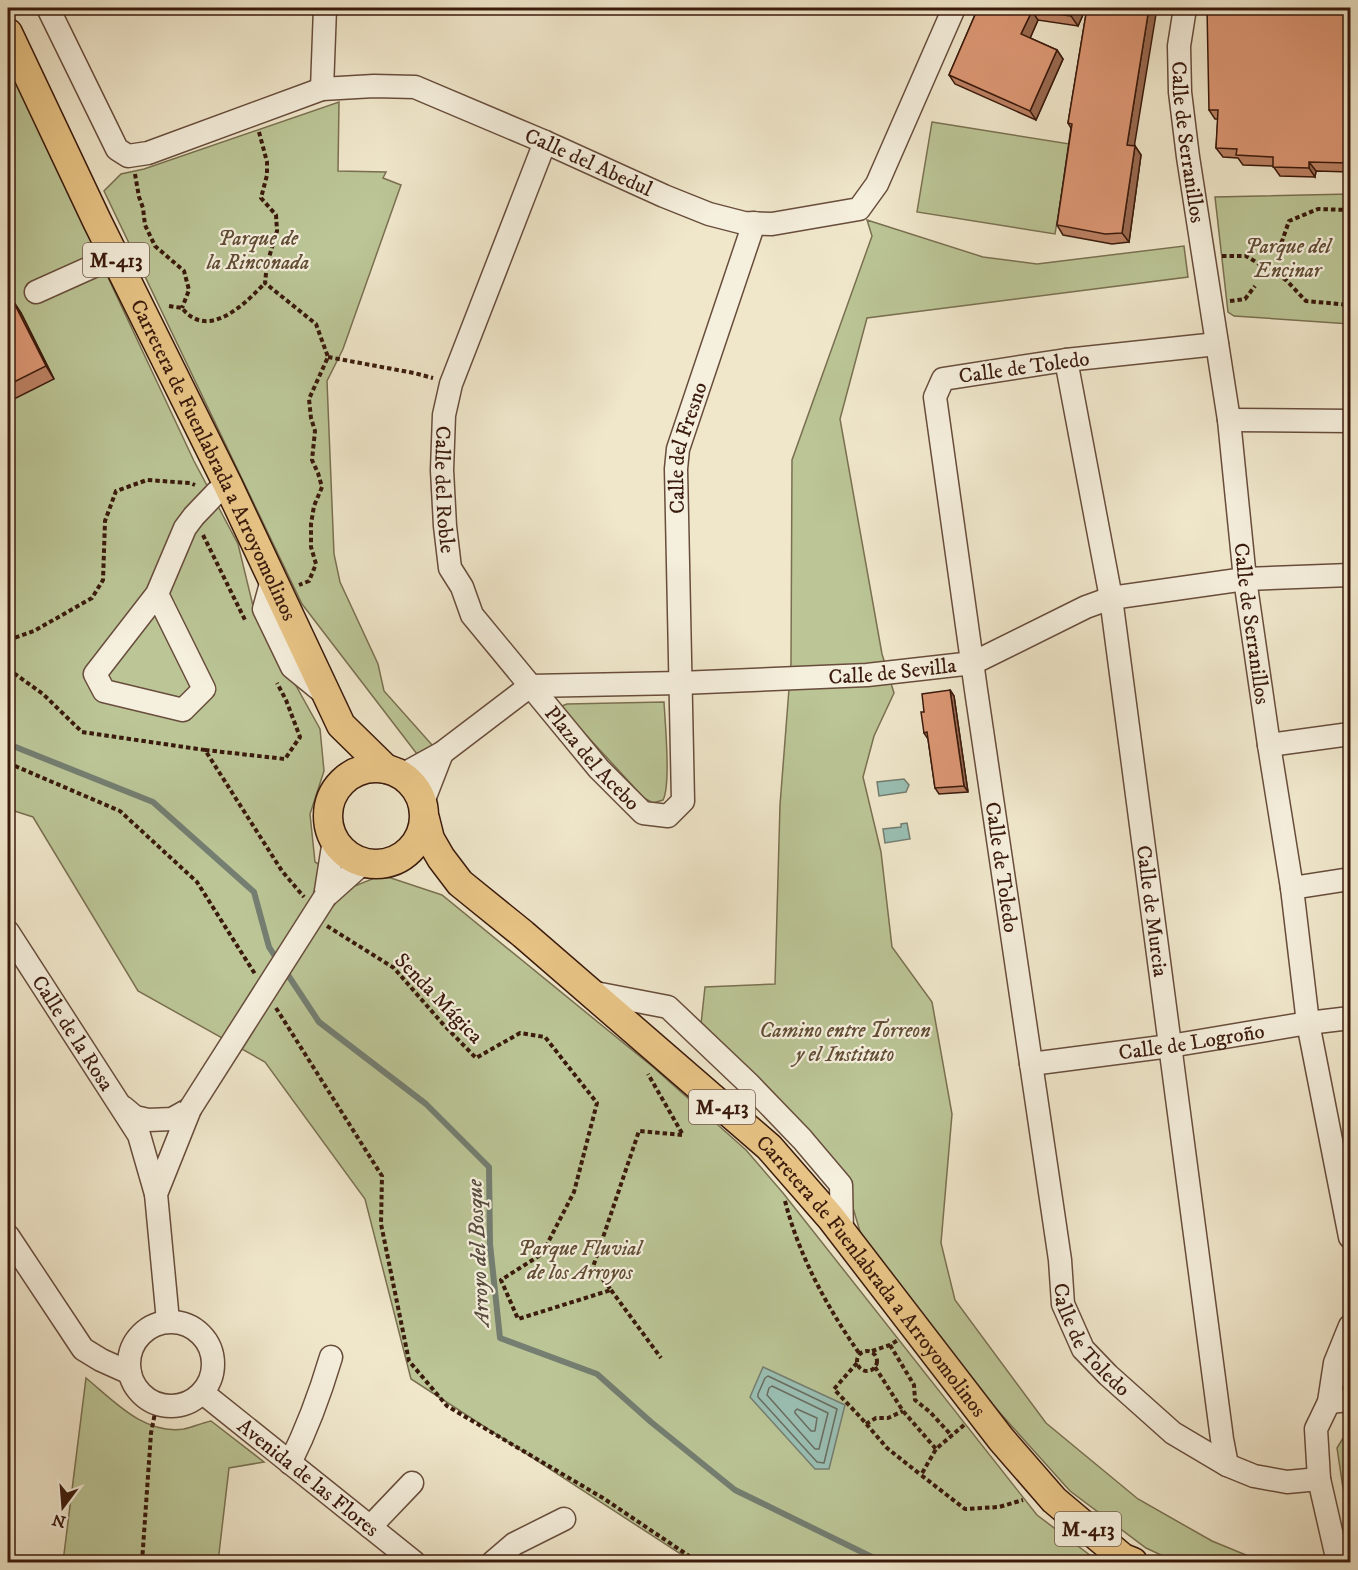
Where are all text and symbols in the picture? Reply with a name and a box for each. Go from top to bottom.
street label: Calle de Serranillos [1165,61,1210,225]
street label: Calle del Abedul [521,123,657,203]
park label: Parque de la Rinconada [206,226,309,276]
park label: Parque del Encinar [1245,234,1334,284]
road number: M-413 [83,243,149,277]
street label: Carretera de Fuenlabrada a Arroyomolinos [124,295,302,625]
street label: Calle de Toledo [957,346,1091,390]
street label: Calle del Fresno [664,379,714,514]
street label: Calle del Roble [428,425,460,555]
street label: Calle de Serranillos [1227,542,1275,706]
street label: Calle de Sevilla [828,653,958,691]
street label: Plaza del Acebo [538,701,645,816]
street label: Calle de Toledo [979,800,1024,934]
street label: Calle de Murcia [1130,844,1173,979]
street label: Senda Mágica [389,948,488,1050]
street label: Calle de la Rosa [25,971,119,1096]
park label: Camino entre Torreon y el Instituto [759,1018,931,1068]
street label: Calle de Logroño [1117,1018,1266,1067]
road number: M-413 [689,1090,755,1124]
street label: Carretera de Fuenlabrada a Arroyomolinos [750,1130,991,1423]
water label: Arroyo del Bosque [461,1178,497,1330]
park label: Parque Fluvial de los Arroyos [518,1236,644,1286]
street label: Calle de Toledo [1048,1282,1135,1402]
street label: Avenida de las Flores [232,1413,384,1543]
north arrow [33,1477,93,1537]
text: N [50,1509,68,1532]
road number: M-413 [1055,1512,1121,1546]

